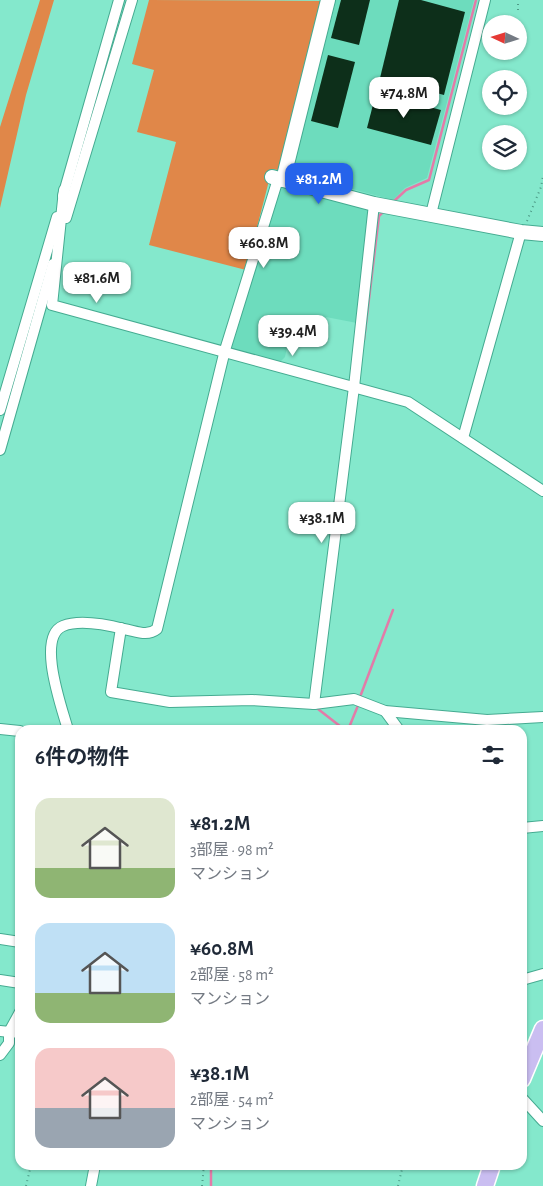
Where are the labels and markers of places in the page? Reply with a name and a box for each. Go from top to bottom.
pin: ¥74.8M [363,76,445,119]
pin: ¥81.2M [278,162,360,205]
pin: ¥60.8M [223,226,305,269]
pin: ¥81.6M [56,262,138,304]
pin: ¥39.4M [252,314,334,357]
pin: ¥38.1M [281,502,363,544]

